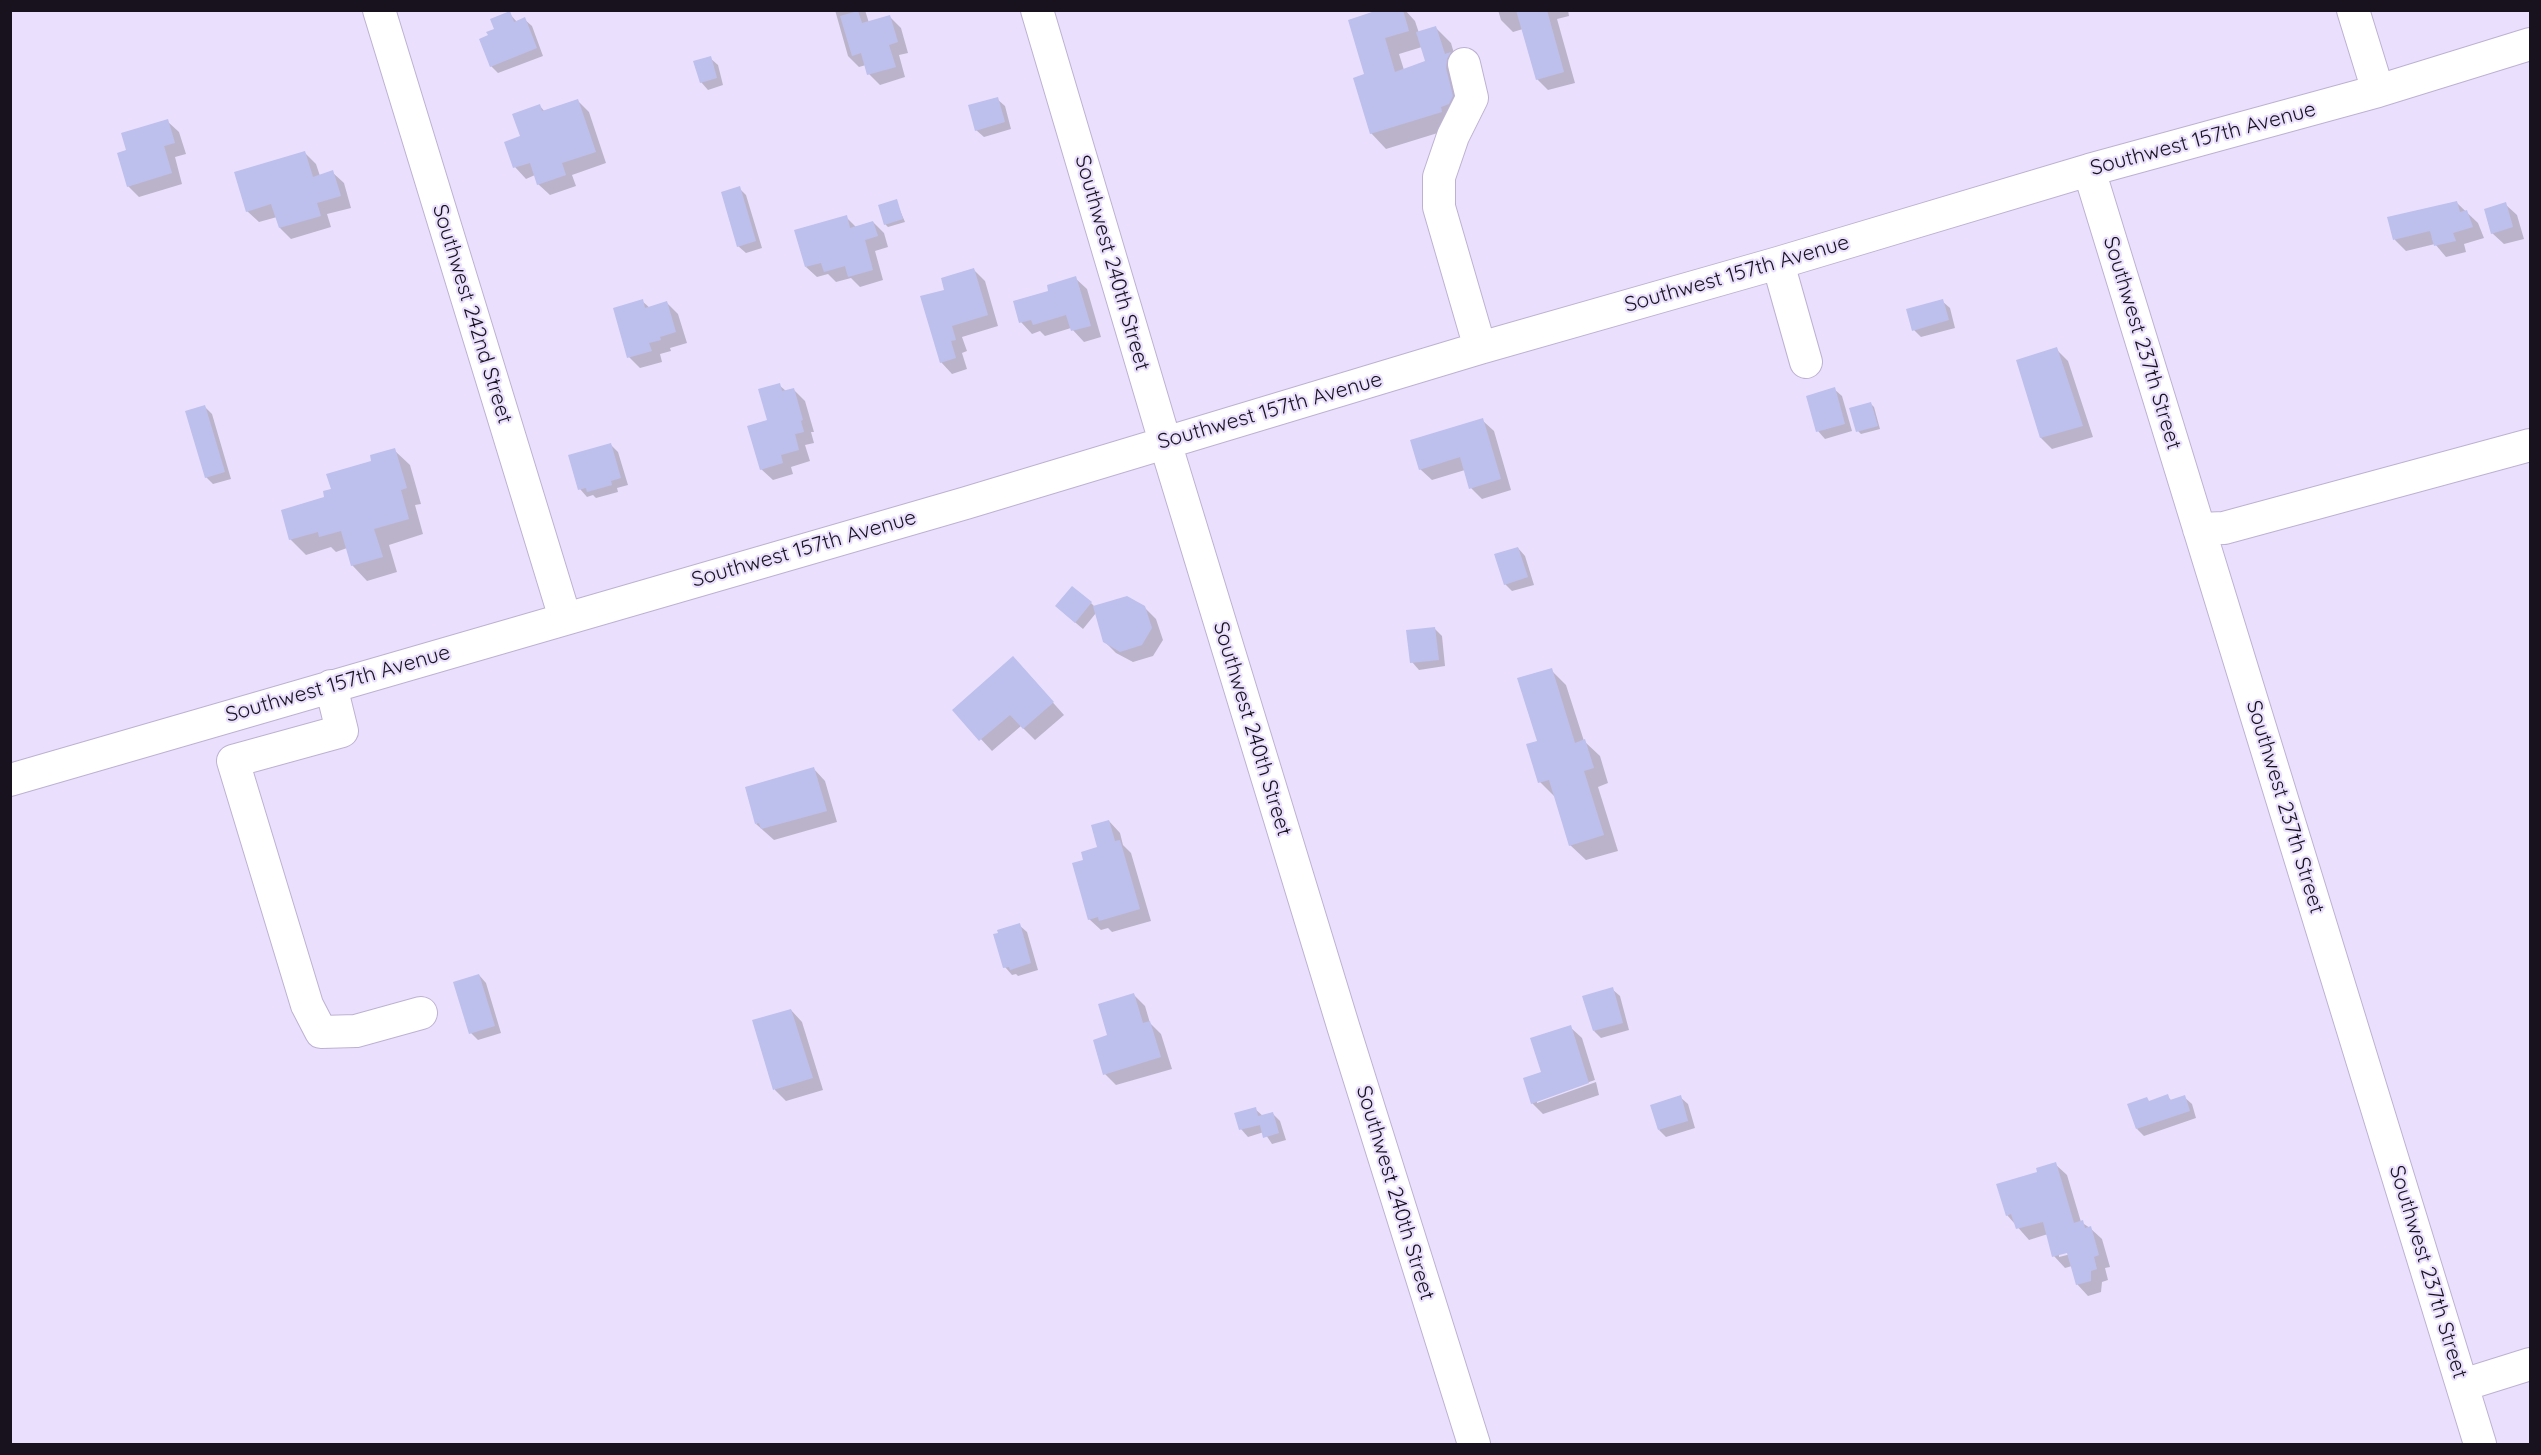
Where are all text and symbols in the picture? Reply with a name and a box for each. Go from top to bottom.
street label: Southwest 157th Avenue [2087,97,2319,181]
street label: Southwest 240th Street [1069,152,1155,374]
street label: Southwest 242nd Street [427,201,517,427]
street label: Southwest 157th Avenue [1622,230,1852,318]
street label: Southwest 237th Street [2098,233,2186,453]
street label: Southwest 157th Avenue [1155,367,1385,455]
street label: Southwest 157th Avenue [689,505,919,593]
street label: Southwest 240th Street [1207,619,1297,839]
street label: Southwest 157th Avenue [223,640,453,728]
street label: Southwest 237th Street [2241,697,2329,917]
street label: Southwest 240th Street [1350,1083,1440,1303]
street label: Southwest 237th Street [2384,1162,2472,1382]

